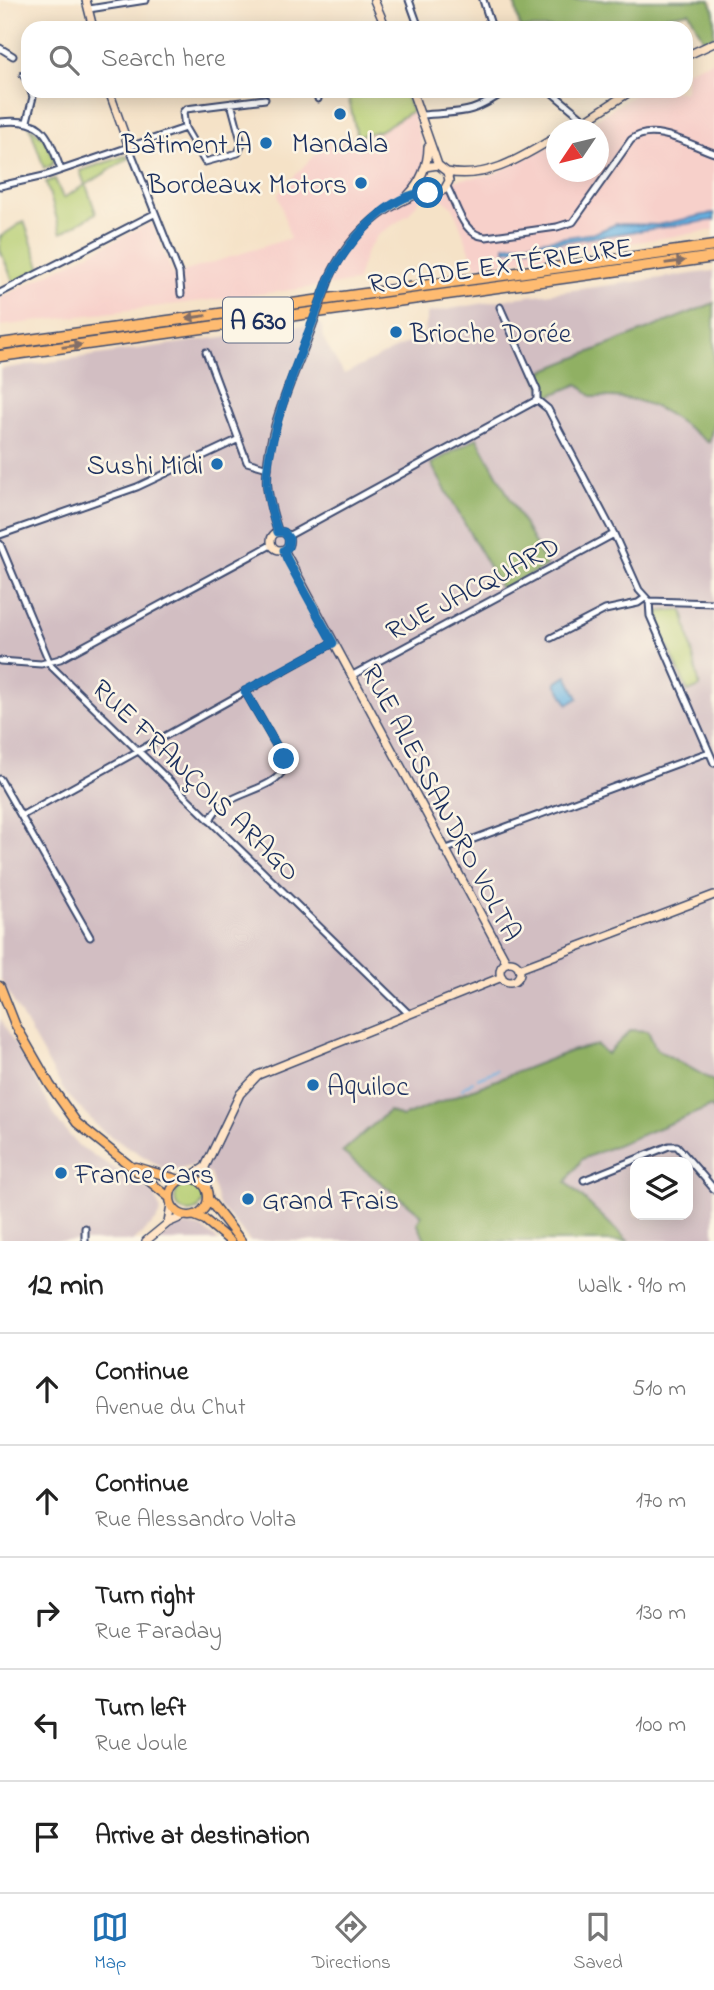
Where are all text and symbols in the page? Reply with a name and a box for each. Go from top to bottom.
search box [21,21,693,98]
icon: search [45,41,83,79]
text: Search here [101,41,226,79]
marker: Mandala [332,106,348,122]
north arrow [546,119,609,182]
place label: Mandala [292,125,388,166]
place label: Bâtiment A [121,126,252,167]
marker: Bâtiment A [258,135,274,151]
place label: Bordeaux Motors [147,166,347,207]
marker: Bordeaux Motors [353,175,369,191]
route start [412,177,443,208]
street label: ROCADE EXTÉRIEURE [366,229,635,306]
one-way arrow [664,257,686,268]
road number: A 630 [223,298,293,342]
one-way arrow [185,312,207,323]
place label: Brioche Dorée [409,315,572,356]
marker: Brioche Dorée [388,324,404,340]
one-way arrow [62,340,84,351]
place label: Sushi Midi [87,447,203,488]
marker: Sushi Midi [209,456,225,472]
street label: RUE JACQUARD [379,527,568,653]
street label: RUE ALESSANDRO VOLTA [349,658,531,950]
street label: RUE FRANÇOIS ARAGO [81,671,308,892]
route end [268,743,299,774]
place label: Aquiloc [327,1068,409,1109]
marker: Aquiloc [305,1077,321,1093]
place label: France Cars [74,1156,214,1197]
map controls [630,1157,693,1220]
button: layers [630,1157,693,1220]
marker: France Cars [53,1165,69,1181]
place label: Grand Frais [262,1182,399,1223]
marker: Grand Frais [240,1191,256,1207]
text: 12 min [28,1265,103,1309]
text: Walk · 910 m [578,1270,686,1303]
text: Continue [95,1354,188,1392]
icon: ahead [28,1370,66,1408]
text: 510 m [632,1373,686,1406]
text: Avenue du Chut [95,1392,246,1425]
text: Continue [95,1466,188,1504]
icon: ahead [28,1482,66,1520]
text: 170 m [636,1485,686,1518]
text: Rue Alessandro Volta [95,1504,296,1537]
text: Turn right [95,1578,195,1616]
icon: right [28,1594,66,1632]
text: 130 m [636,1597,686,1630]
text: Rue Faraday [95,1616,222,1649]
text: Turn left [95,1690,186,1728]
icon: left [28,1706,66,1744]
text: 100 m [635,1709,686,1742]
text: Rue Joule [95,1728,187,1761]
icon: arrive [28,1818,66,1856]
text: Arrive at destination [95,1818,310,1856]
tab: Map [91,1908,129,1977]
tab: Directions [312,1908,391,1977]
tab: Saved [573,1908,623,1977]

